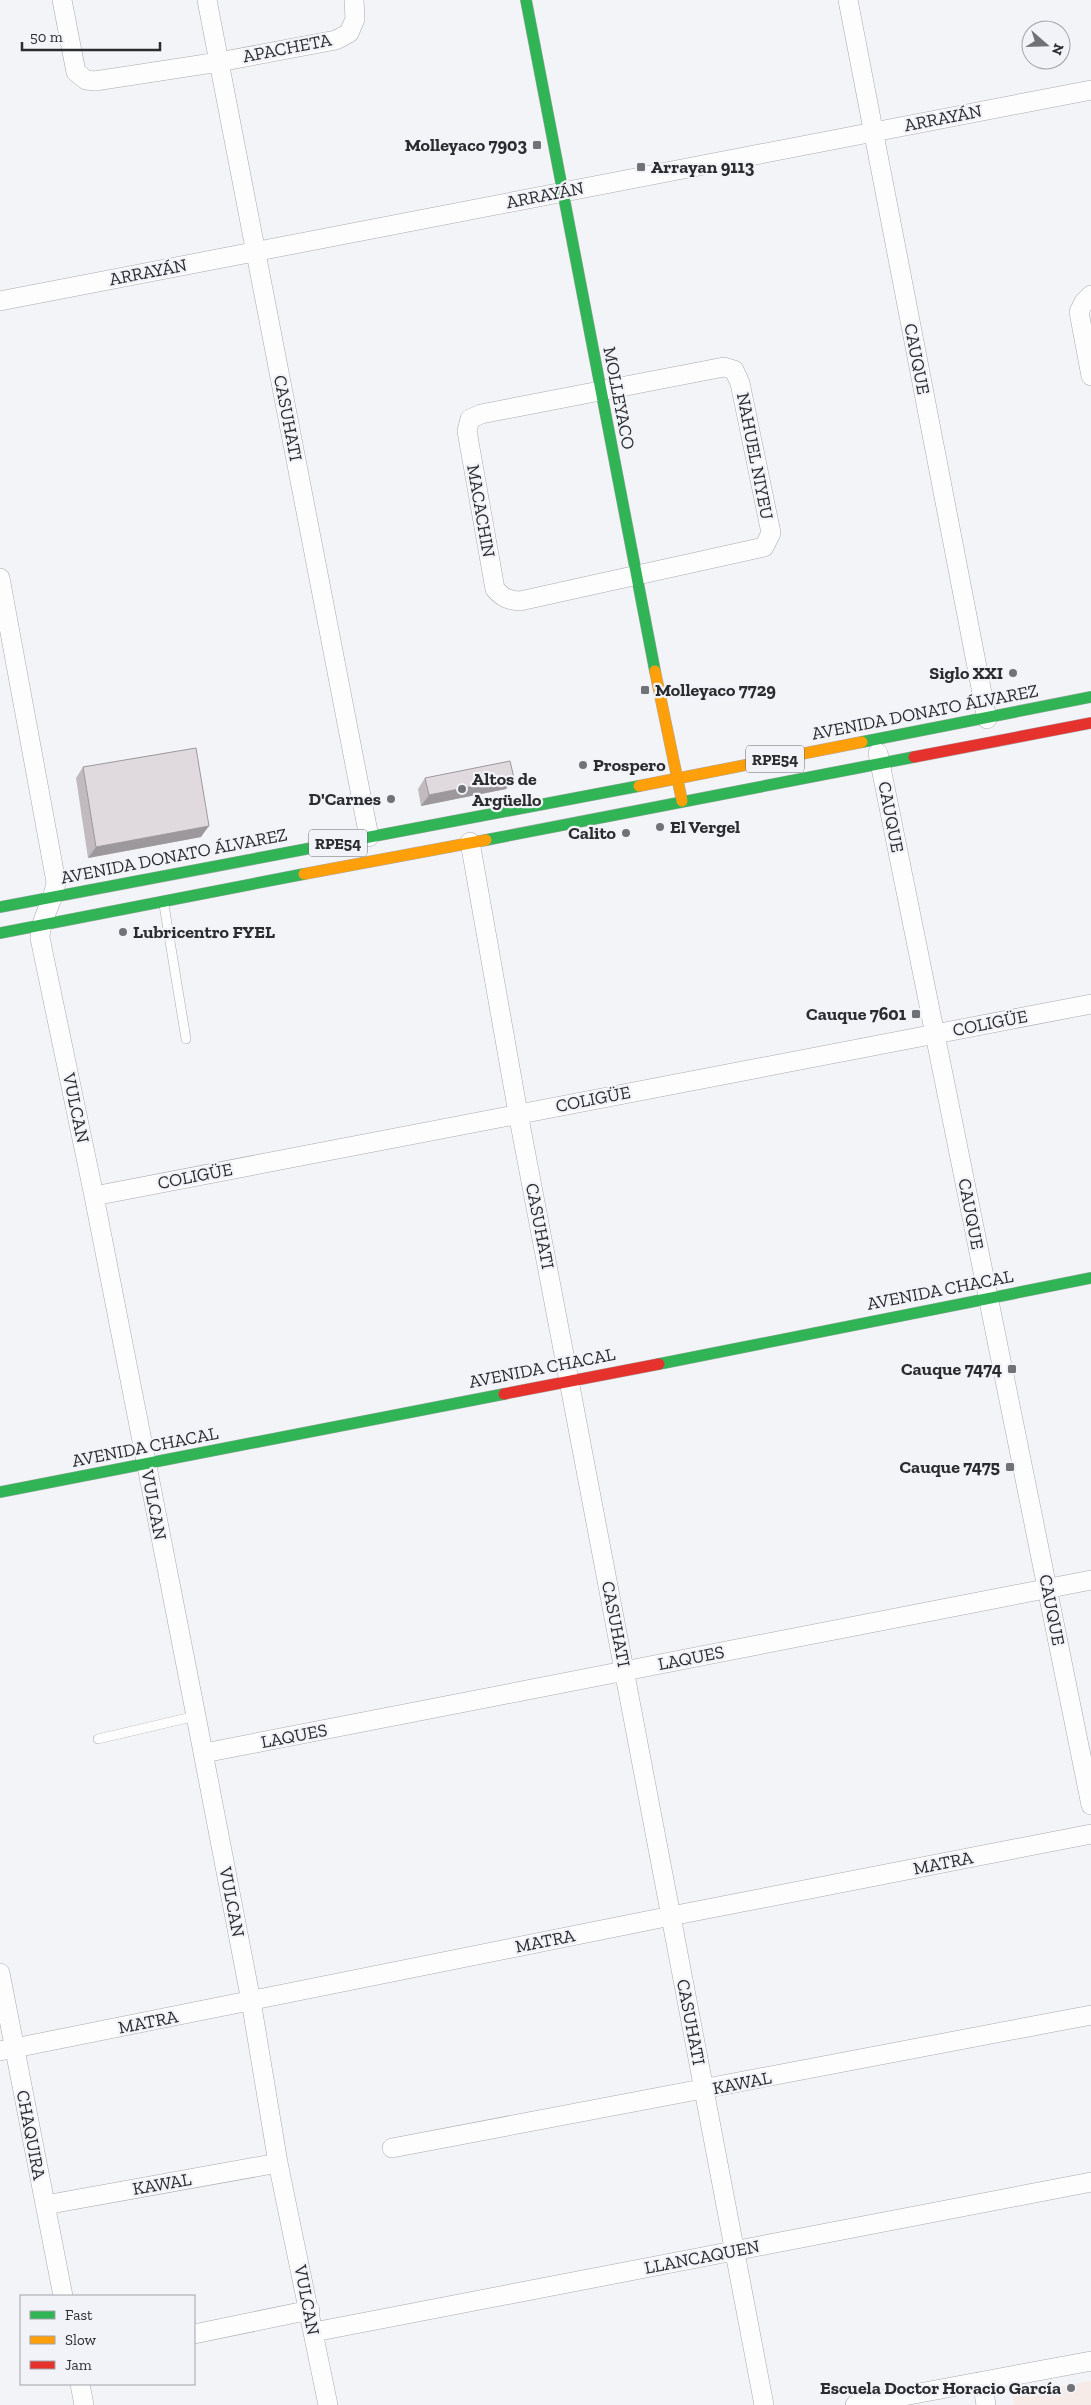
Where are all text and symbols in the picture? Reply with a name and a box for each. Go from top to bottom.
scale bar [22,20,160,52]
north arrow [1021,20,1071,70]
text: 50 m [30,28,63,46]
street label: APACHETA [241,29,334,67]
text: N [1048,41,1068,58]
street label: ARRAYÁN [902,100,984,136]
place label: Molleyaco 7903 [405,134,527,156]
marker: Molleyaco 7903 [531,139,543,151]
place label: Arrayan 9113 [651,156,755,178]
marker: Arrayan 9113 [635,161,647,173]
street label: ARRAYÁN [504,177,586,213]
street label: ARRAYÁN [107,254,189,290]
street label: CAUQUE [899,322,935,396]
street label: MOLLEYACO [598,345,640,451]
street label: CASUHATI [269,373,307,463]
street label: NAHUEL NIYEU [732,391,778,521]
street label: MACACHIN [462,463,500,559]
place label: Siglo XXI [929,662,1003,684]
marker: Siglo XXI [1007,667,1019,679]
place label: Molleyaco 7729 [655,679,776,701]
street label: AVENIDA DONATO ÁLVAREZ [810,679,1040,745]
marker: Molleyaco 7729 [639,684,651,696]
road number: RPE54 [746,746,804,772]
place label: Prospero [593,754,666,776]
marker: Prospero [577,759,589,771]
place label: Altos de Argüello [472,768,542,811]
street label: CAUQUE [873,780,909,854]
marker: Altos de Argüello [456,783,468,795]
place label: D'Carnes [308,788,381,810]
marker: D'Carnes [385,793,397,805]
place label: El Vergel [670,816,740,838]
marker: El Vergel [654,821,666,833]
place label: Calito [568,822,617,844]
street label: AVENIDA DONATO ÁLVAREZ [59,823,289,889]
marker: Calito [620,827,632,839]
road number: RPE54 [309,830,367,856]
place label: Lubricentro FYEL [133,921,275,943]
marker: Lubricentro FYEL [117,926,129,938]
place label: Cauque 7601 [806,1003,906,1025]
street label: COLIGÜE [951,1005,1029,1041]
marker: Cauque 7601 [910,1008,922,1020]
street label: VULCAN [58,1070,94,1145]
street label: COLIGÜE [554,1081,632,1117]
street label: COLIGÜE [156,1158,234,1194]
street label: CAUQUE [953,1177,989,1251]
street label: CASUHATI [521,1181,559,1271]
street label: AVENIDA CHACAL [865,1265,1015,1315]
street label: AVENIDA CHACAL [467,1343,617,1393]
place label: Cauque 7474 [901,1358,1002,1380]
marker: Cauque 7474 [1006,1363,1018,1375]
street label: AVENIDA CHACAL [70,1422,220,1472]
place label: Cauque 7475 [899,1456,1000,1478]
marker: Cauque 7475 [1004,1461,1016,1473]
street label: VULCAN [136,1467,172,1542]
street label: CAUQUE [1034,1573,1070,1647]
street label: CASUHATI [597,1579,635,1669]
street label: LAQUES [656,1641,726,1675]
street label: LAQUES [259,1719,329,1753]
street label: MATRA [911,1846,975,1880]
street label: VULCAN [214,1864,250,1939]
street label: MATRA [513,1924,577,1958]
street label: CASUHATI [672,1977,710,2067]
street label: MATRA [116,2005,180,2039]
street label: KAWAL [711,2067,773,2099]
street label: CHAQUIRA [12,2088,51,2182]
street label: KAWAL [131,2168,193,2200]
street label: LLANCAQUEN [642,2235,762,2279]
street label: VULCAN [289,2262,325,2337]
legend [20,2295,195,2385]
text: Fast [65,2306,93,2324]
text: Slow [65,2331,97,2349]
text: Jam [65,2356,92,2374]
place label: Escuela Doctor Horacio García [820,2377,1061,2399]
marker: Escuela Doctor Horacio García [1065,2382,1077,2394]

